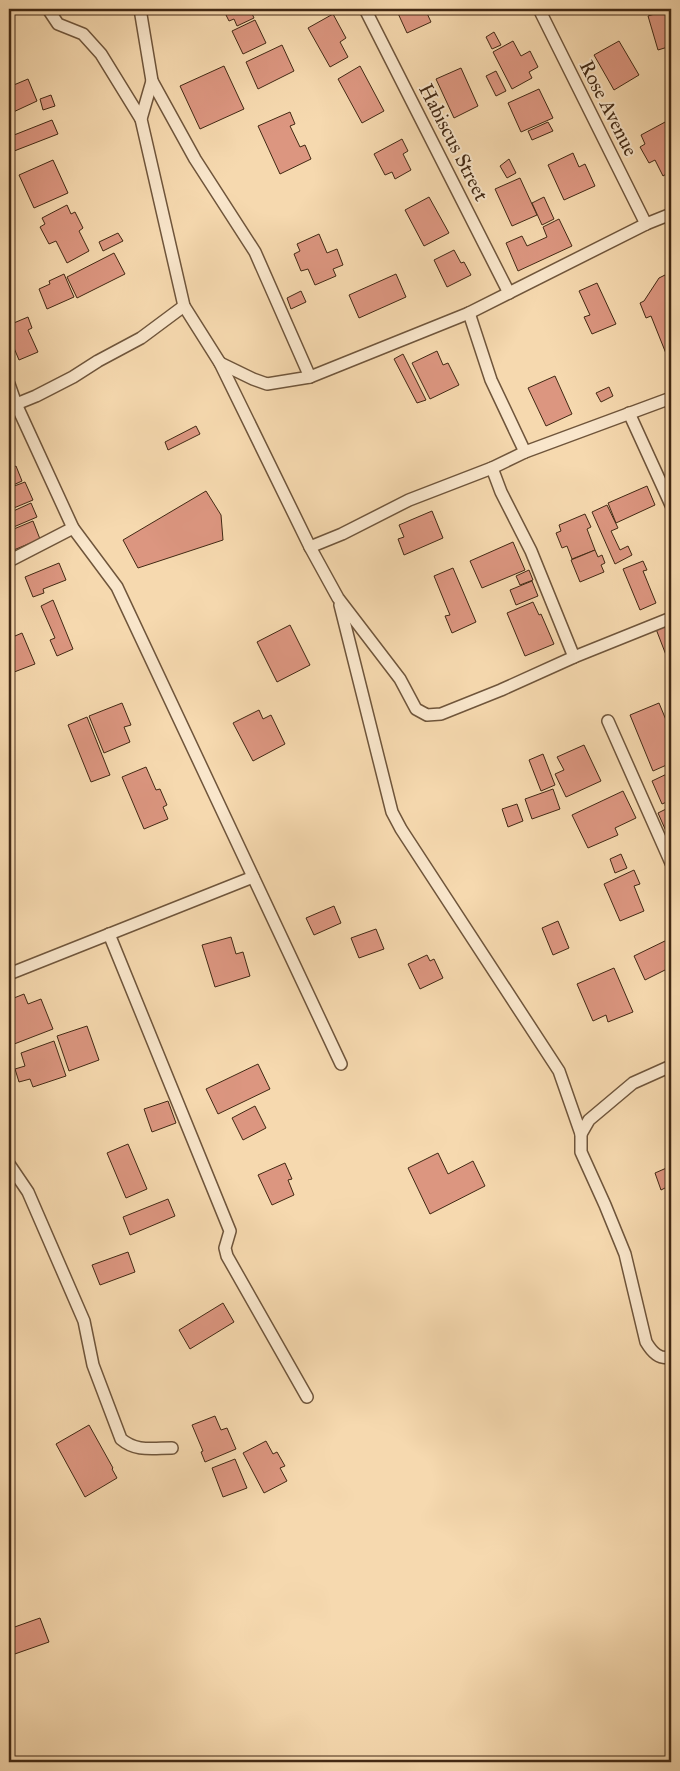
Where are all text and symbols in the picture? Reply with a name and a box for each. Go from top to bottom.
street label: Rose Avenue [575,56,643,160]
street label: Habiscus Street [414,79,494,205]

